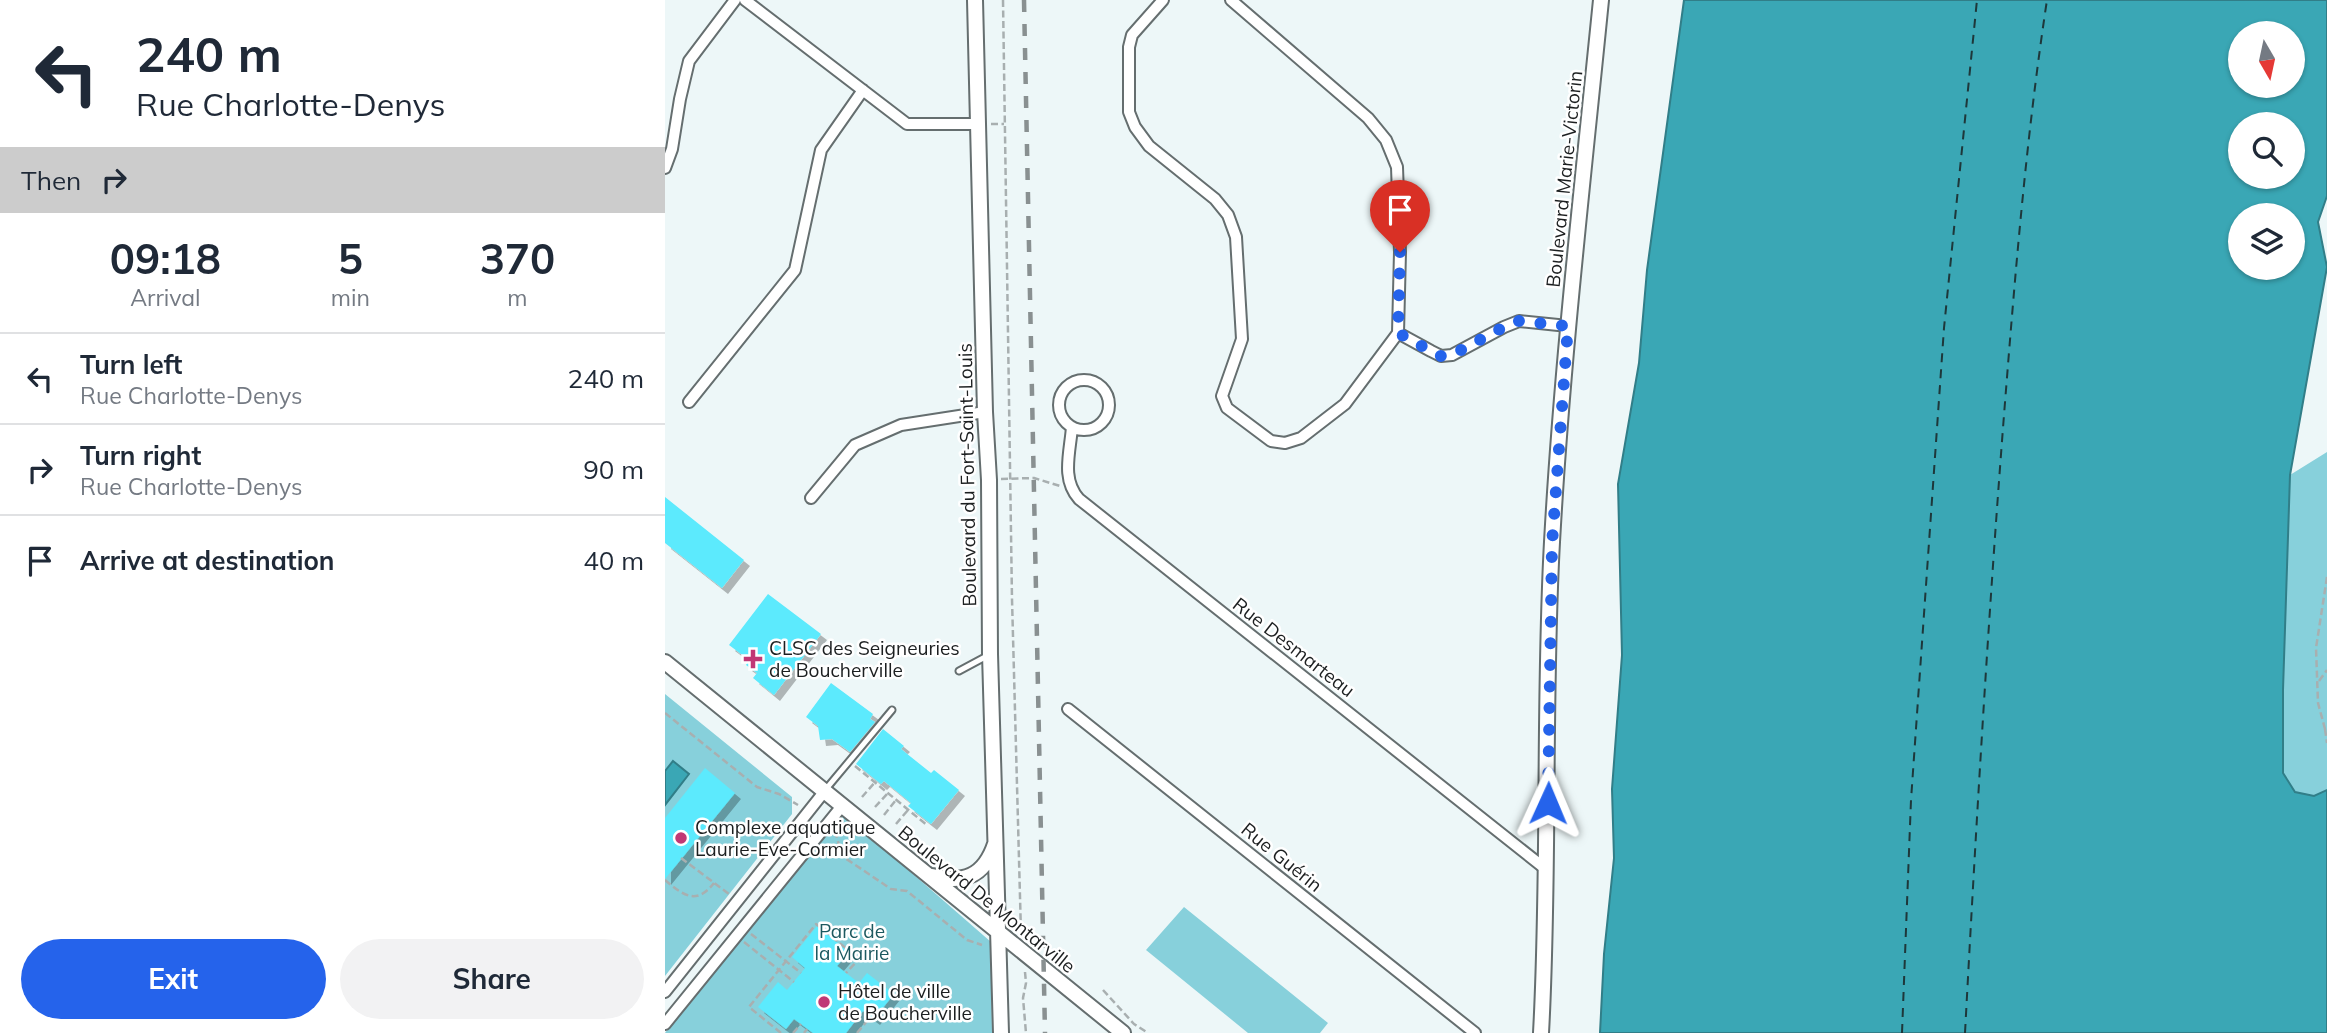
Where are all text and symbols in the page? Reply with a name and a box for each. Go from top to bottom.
north arrow [2228,21,2305,98]
map controls [2228,21,2305,280]
text: 240 m [136,23,282,84]
icon: left [21,28,112,119]
street label: Boulevard Marie-Victorin [1541,69,1587,289]
text: Rue Charlotte-Denys [136,84,445,124]
button: search [2228,112,2305,189]
icon: right [95,161,133,199]
text: Then [21,164,81,197]
pin [1370,180,1430,252]
icon: arrive [1381,191,1419,229]
button: layers [2228,203,2305,280]
text: 09:18 [110,232,221,285]
text: 5 [338,232,363,285]
text: 370 [480,232,555,285]
text: Arrival [130,283,201,312]
text: min [331,283,370,312]
text: m [507,283,528,312]
street label: Boulevard du Fort-Saint-Louis [953,343,981,607]
text: Turn left [80,348,182,381]
icon: left [21,360,59,398]
text: 240 m [568,362,644,395]
text: Rue Charlotte-Denys [80,381,302,410]
text: Turn right [80,439,201,472]
icon: right [21,451,59,489]
text: 90 m [583,453,644,486]
text: Rue Charlotte-Denys [80,472,302,501]
icon: arrive [21,542,59,580]
text: Arrive at destination [80,544,335,577]
text: 40 m [583,544,644,577]
street label: Rue Desmarteau [1228,592,1360,702]
place label: CLSC des Seigneuries de Boucherville [769,636,960,682]
marker: CLSC des Seigneuries de Boucherville [743,649,763,669]
position arrow [1511,766,1585,840]
place label: Complexe aquatique Laurie-Eve-Cormier [695,815,875,861]
street label: Rue Guérin [1237,817,1327,897]
street label: Boulevard De Montarville [894,820,1080,978]
marker: Complexe aquatique Laurie-Eve-Cormier [673,830,689,846]
park label: Parc de la Mairie [815,919,889,965]
button: Exit [21,939,326,1019]
button: Share [340,939,644,1019]
place label: Hôtel de ville de Boucherville [838,979,972,1025]
marker: Hôtel de ville de Boucherville [816,994,832,1010]

